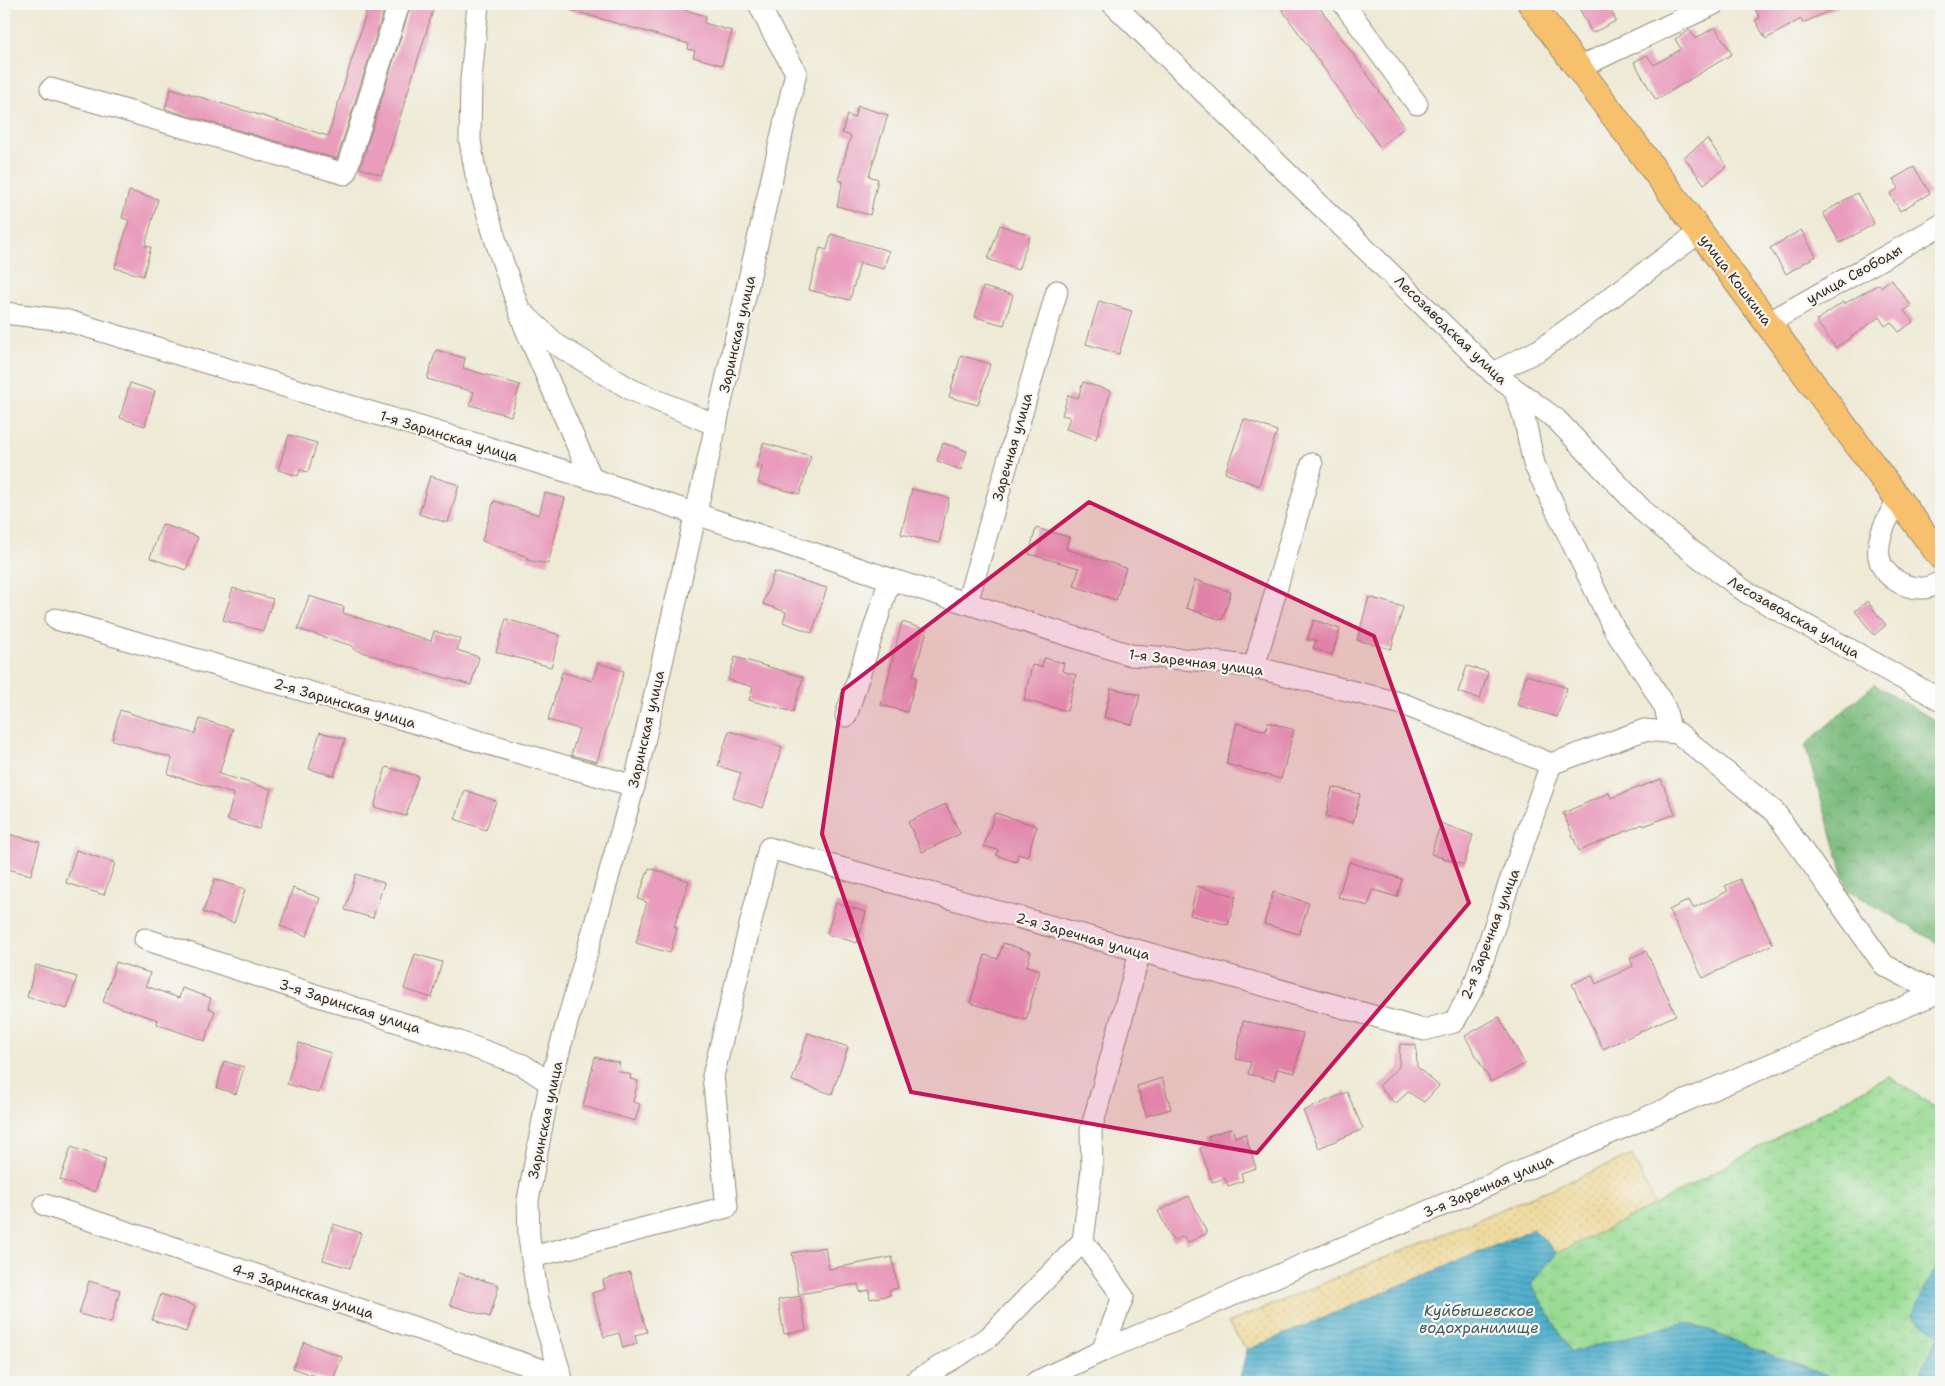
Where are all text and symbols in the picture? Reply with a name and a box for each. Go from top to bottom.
street label: улица Кошкина [1696,231,1776,329]
street label: улица Свободы [1803,240,1905,308]
street label: Лесозаводская улица [1391,272,1511,389]
street label: Заринская улица [715,273,759,394]
street label: Заречная улица [988,391,1036,503]
street label: 1-я Заринская улица [378,406,520,466]
street label: Лесозаводская улица [1725,572,1863,662]
street label: 1-я Заречная улица [1128,645,1265,679]
street label: Заринская улица [624,668,668,789]
street label: 2-я Заринская улица [272,674,418,732]
street label: 2-я Заречная улица [1457,866,1523,1002]
street label: 2-я Заречная улица [1014,908,1152,964]
street label: 3-я Заринская улица [277,975,423,1037]
street label: Заринская улица [524,1059,566,1180]
street label: 3-я Заречная улица [1420,1150,1556,1222]
street label: 4-я Заринская улица [230,1260,376,1322]
water label: Куйбышевское водохранилище [1419,1301,1539,1338]

